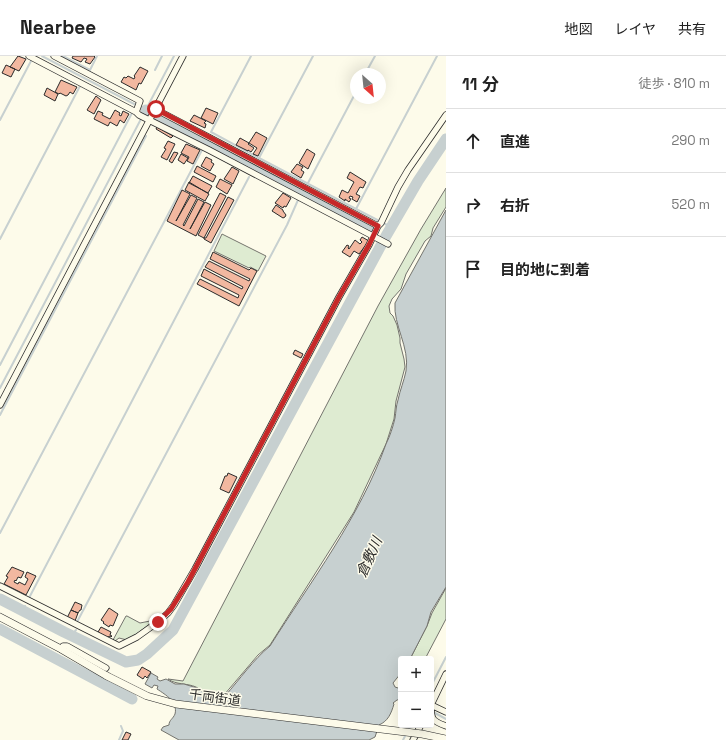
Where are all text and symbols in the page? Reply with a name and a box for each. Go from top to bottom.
text: Nearbee [20,15,96,40]
text: 地図 [564,20,592,38]
text: レイヤ [614,20,656,38]
text: 共有 [678,20,706,38]
north arrow [350,68,386,104]
text: 11 分 [462,73,499,95]
text: 徒歩 · 810 m [638,75,710,92]
route start [147,100,165,118]
icon: ahead [462,130,484,152]
text: 直進 [500,132,530,151]
text: 290 m [671,132,710,149]
icon: right [462,194,484,216]
text: 右折 [500,196,530,215]
text: 520 m [672,196,710,213]
icon: arrive [462,258,484,280]
text: 目的地に到着 [500,260,590,279]
water label: 倉敷川 [352,532,387,580]
route end [149,613,167,631]
map controls [398,656,434,728]
button: + [398,656,434,692]
street label: 千両街道 [188,685,242,710]
button: − [398,692,434,728]

